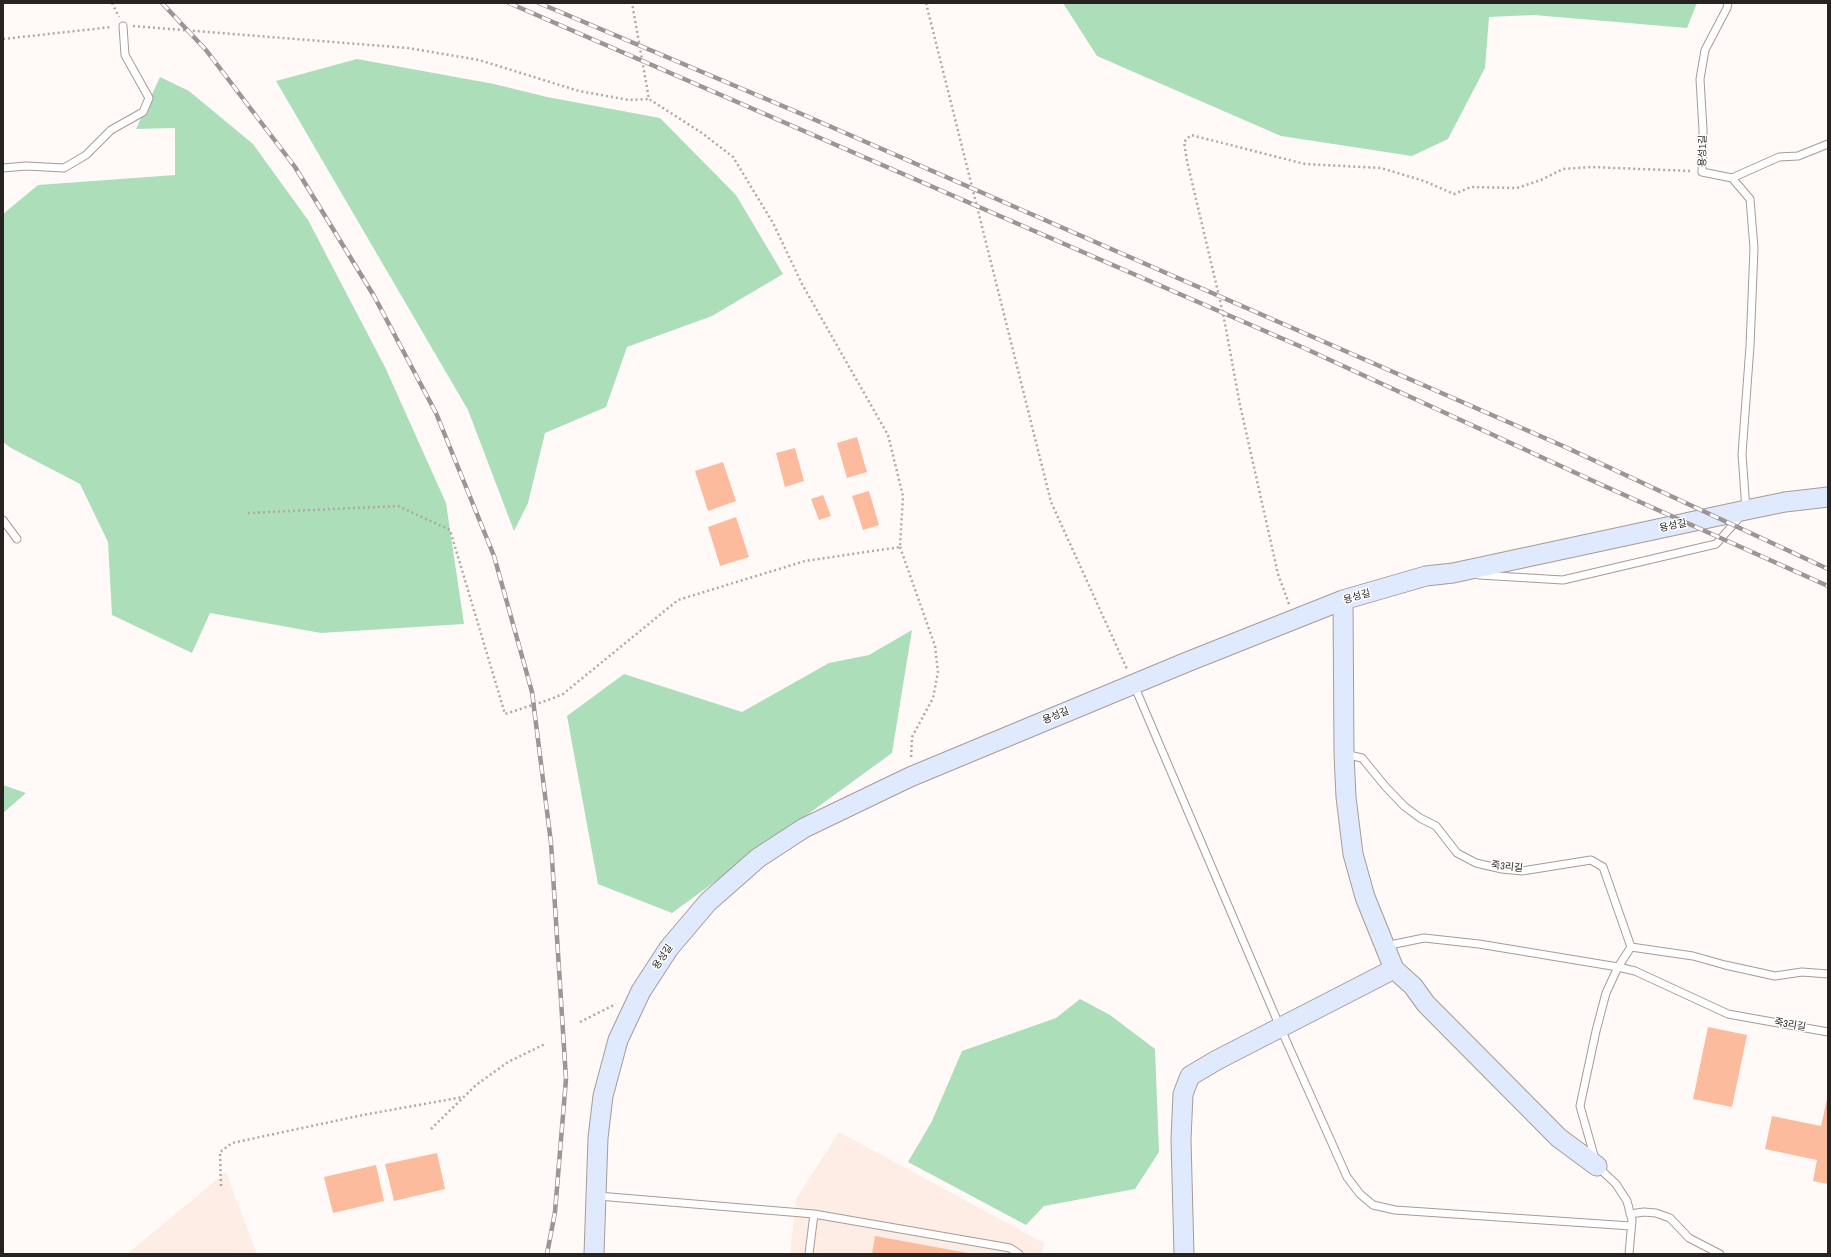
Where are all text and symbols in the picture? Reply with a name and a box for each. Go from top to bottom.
street label: 용성1길 [1697,135,1709,167]
street label: 용성길 [1658,517,1688,535]
street label: 용성길 [1342,587,1372,607]
street label: 용성길 [1041,705,1071,727]
street label: 죽3리길 [1490,859,1524,875]
street label: 용성길 [650,942,676,972]
street label: 죽3리길 [1773,1016,1807,1034]

